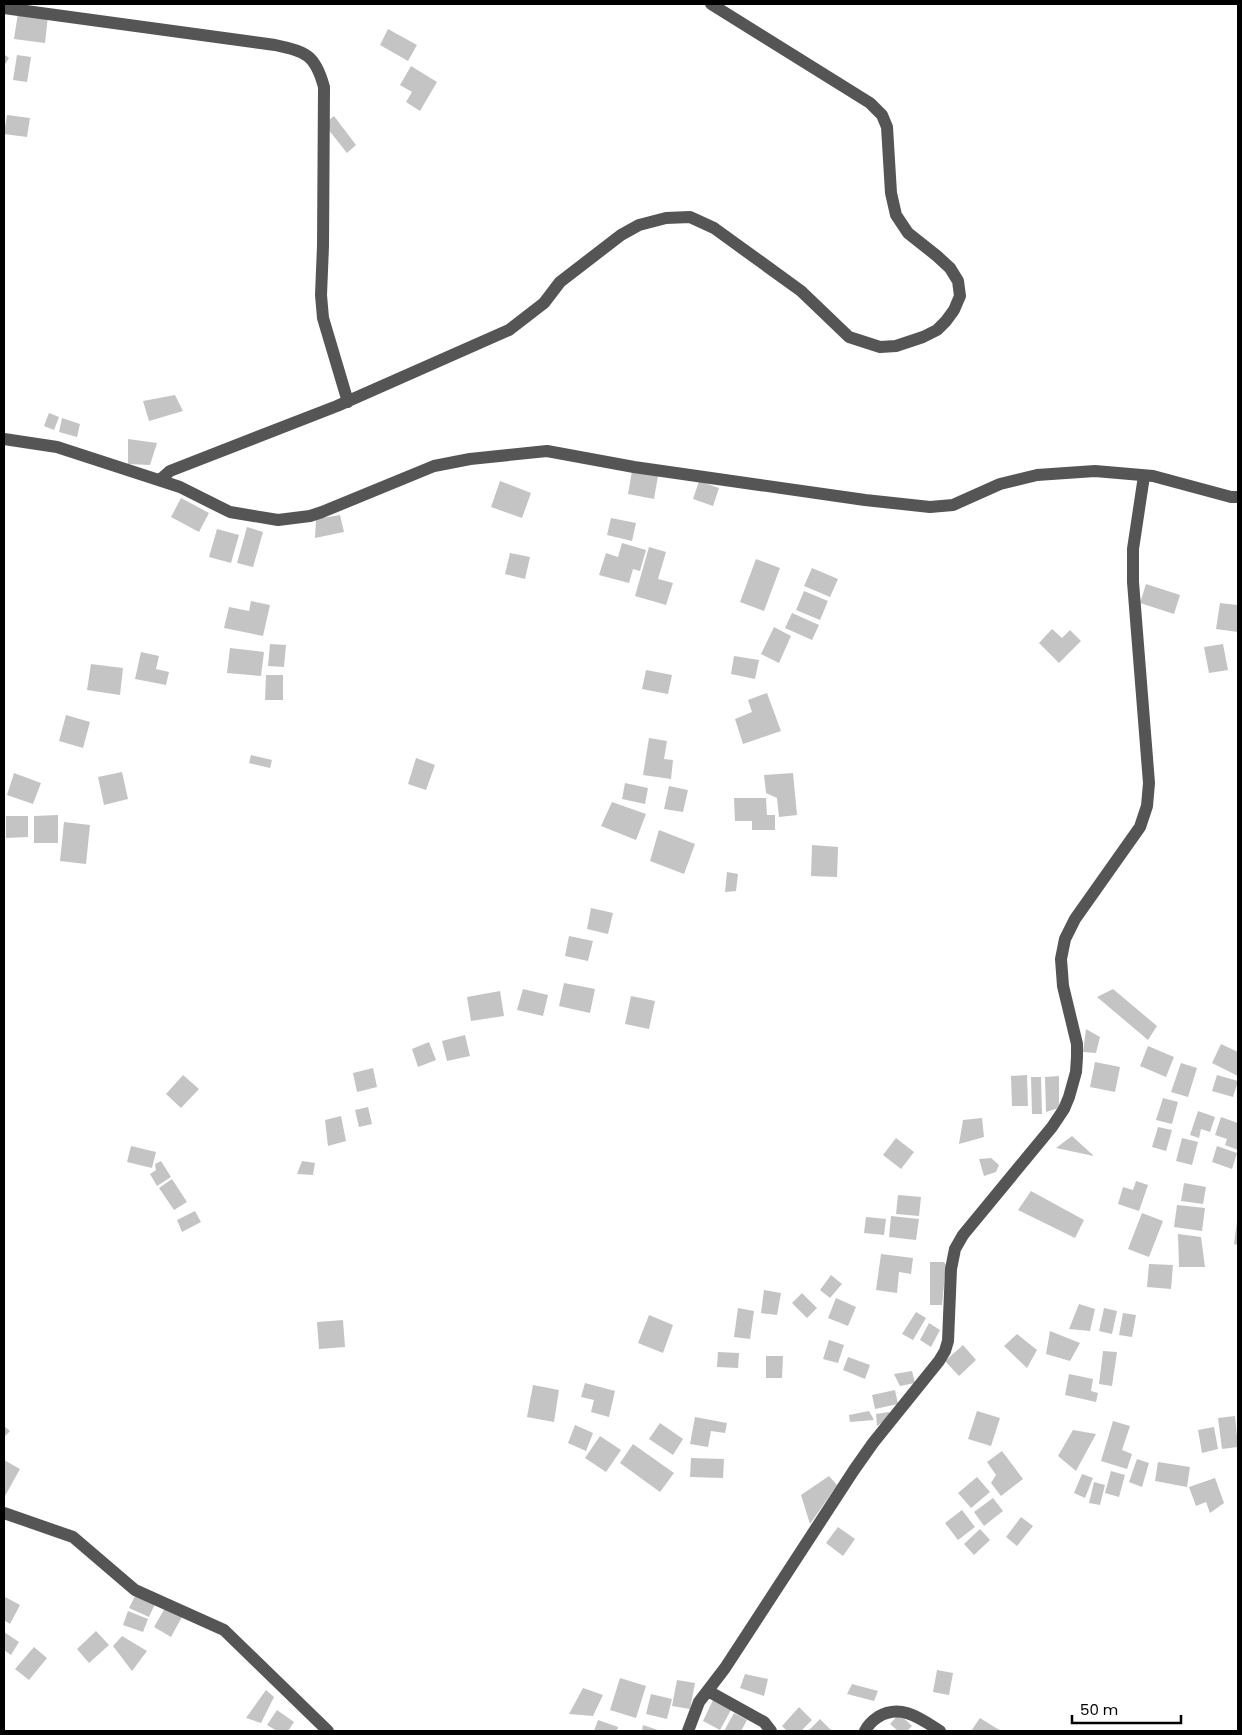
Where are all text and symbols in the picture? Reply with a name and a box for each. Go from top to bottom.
scale bar [1072,1692,1181,1724]
text: 50 m [1080,1699,1118,1720]

